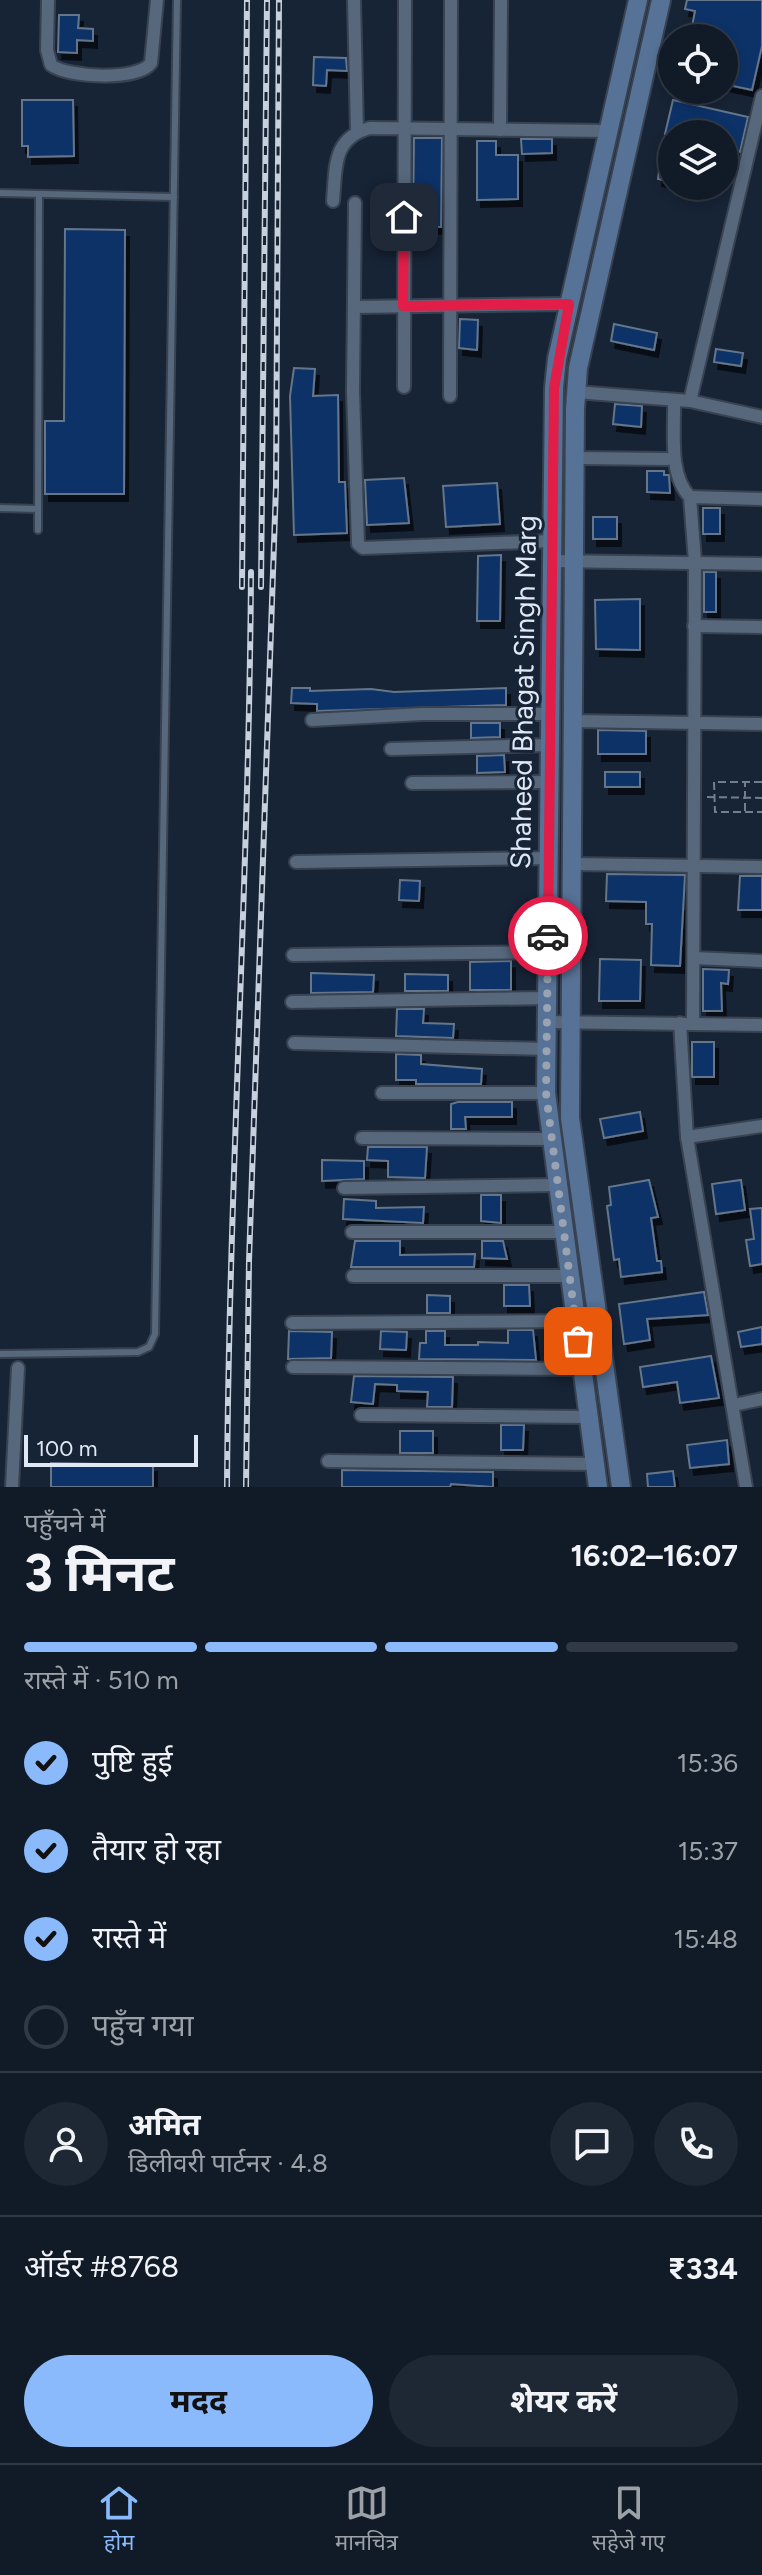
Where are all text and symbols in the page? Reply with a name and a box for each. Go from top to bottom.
map controls [658,24,738,200]
button: locate [658,24,738,104]
button: layers [658,120,738,200]
pin [370,183,438,251]
icon: home [382,195,426,239]
street label: Shaheed Bhagat Singh Marg [503,515,543,869]
courier [508,896,588,976]
icon: car [526,914,570,958]
pin [544,1307,612,1375]
icon: bag [556,1319,600,1363]
scale bar [24,1431,198,1467]
text: 100 m [36,1435,97,1462]
text: पहुँचने में [24,1507,105,1539]
text: 16:02–16:07 [570,1537,738,1574]
text: 3 मिनट [24,1542,174,1604]
text: रास्ते में · 510 m [24,1664,179,1696]
icon: check [24,1741,68,1785]
text: पुष्टि हुई [92,1743,172,1780]
text: 15:36 [677,1747,738,1779]
icon: check [24,1829,68,1873]
text: तैयार हो रहा [92,1831,221,1868]
text: 15:37 [678,1835,738,1867]
icon: check [24,1917,68,1961]
text: रास्ते में [92,1919,166,1956]
text: 15:48 [674,1923,738,1955]
text: पहुँच गया [92,2007,194,2044]
button: person [24,2102,108,2186]
button: chat [550,2102,634,2186]
button: phone [654,2102,738,2186]
text: अमित [128,2106,201,2143]
text: डिलीवरी पार्टनर · 4.8 [128,2147,328,2179]
text: ऑर्डर #8768 [24,2248,179,2285]
text: ₹334 [668,2250,738,2287]
button: मदद [24,2355,373,2447]
button: शेयर करें [389,2355,738,2447]
tab: होम [97,2481,141,2559]
tab: मानचित्र [335,2481,398,2559]
tab: सहेजे गए [592,2481,665,2559]

